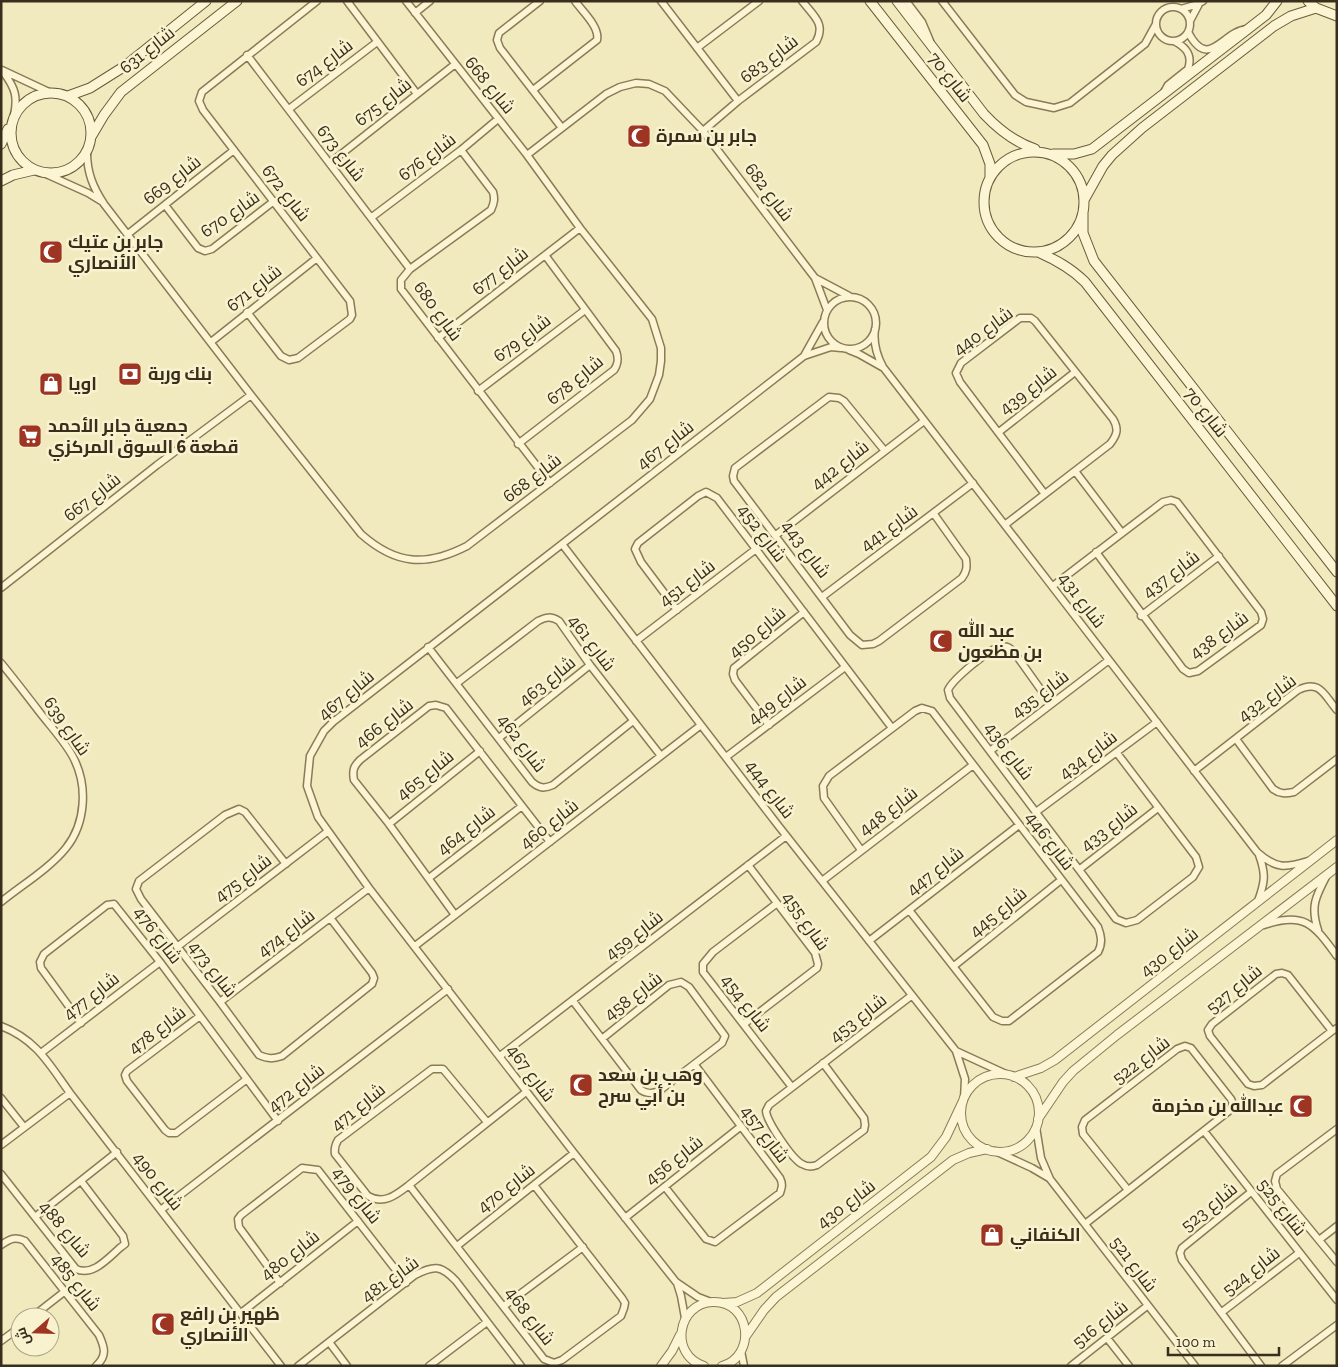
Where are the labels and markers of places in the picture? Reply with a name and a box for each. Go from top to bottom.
mosque icon: جابر بن سمرة [626,123,652,149]
place label: جابر بن سمرة [656,125,757,147]
place label: جابر بن عتيك الأنصاري [68,231,163,277]
mosque icon: جابر بن عتيك الأنصاري [38,239,64,265]
bank icon: بنك وربة [117,361,143,387]
place label: بنك وربة [148,363,212,385]
shop icon: اويا [38,371,64,397]
place label: اويا [68,373,97,395]
place label: جمعية جابر الأحمد قطعة 6 السوق المركزي [48,415,239,461]
supermarket icon: جمعية جابر الأحمد قطعة 6 السوق المركزي [17,423,43,449]
place label: عبد الله بن مظعون [958,618,1042,663]
mosque icon: عبد الله بن مظعون [928,628,954,654]
place label: وهب بن سعد بن أبي سرح [598,1064,703,1111]
mosque icon: وهب بن سعد بن أبي سرح [568,1072,594,1098]
place label: عبدالله بن مخرمة [1152,1093,1284,1117]
mosque icon: عبدالله بن مخرمة [1288,1093,1314,1119]
shop icon: الكنفاني [979,1222,1005,1248]
place label: الكنفاني [1010,1224,1081,1250]
place label: ظهير بن رافع الأنصاري [180,1303,280,1349]
mosque icon: ظهير بن رافع الأنصاري [150,1311,176,1337]

